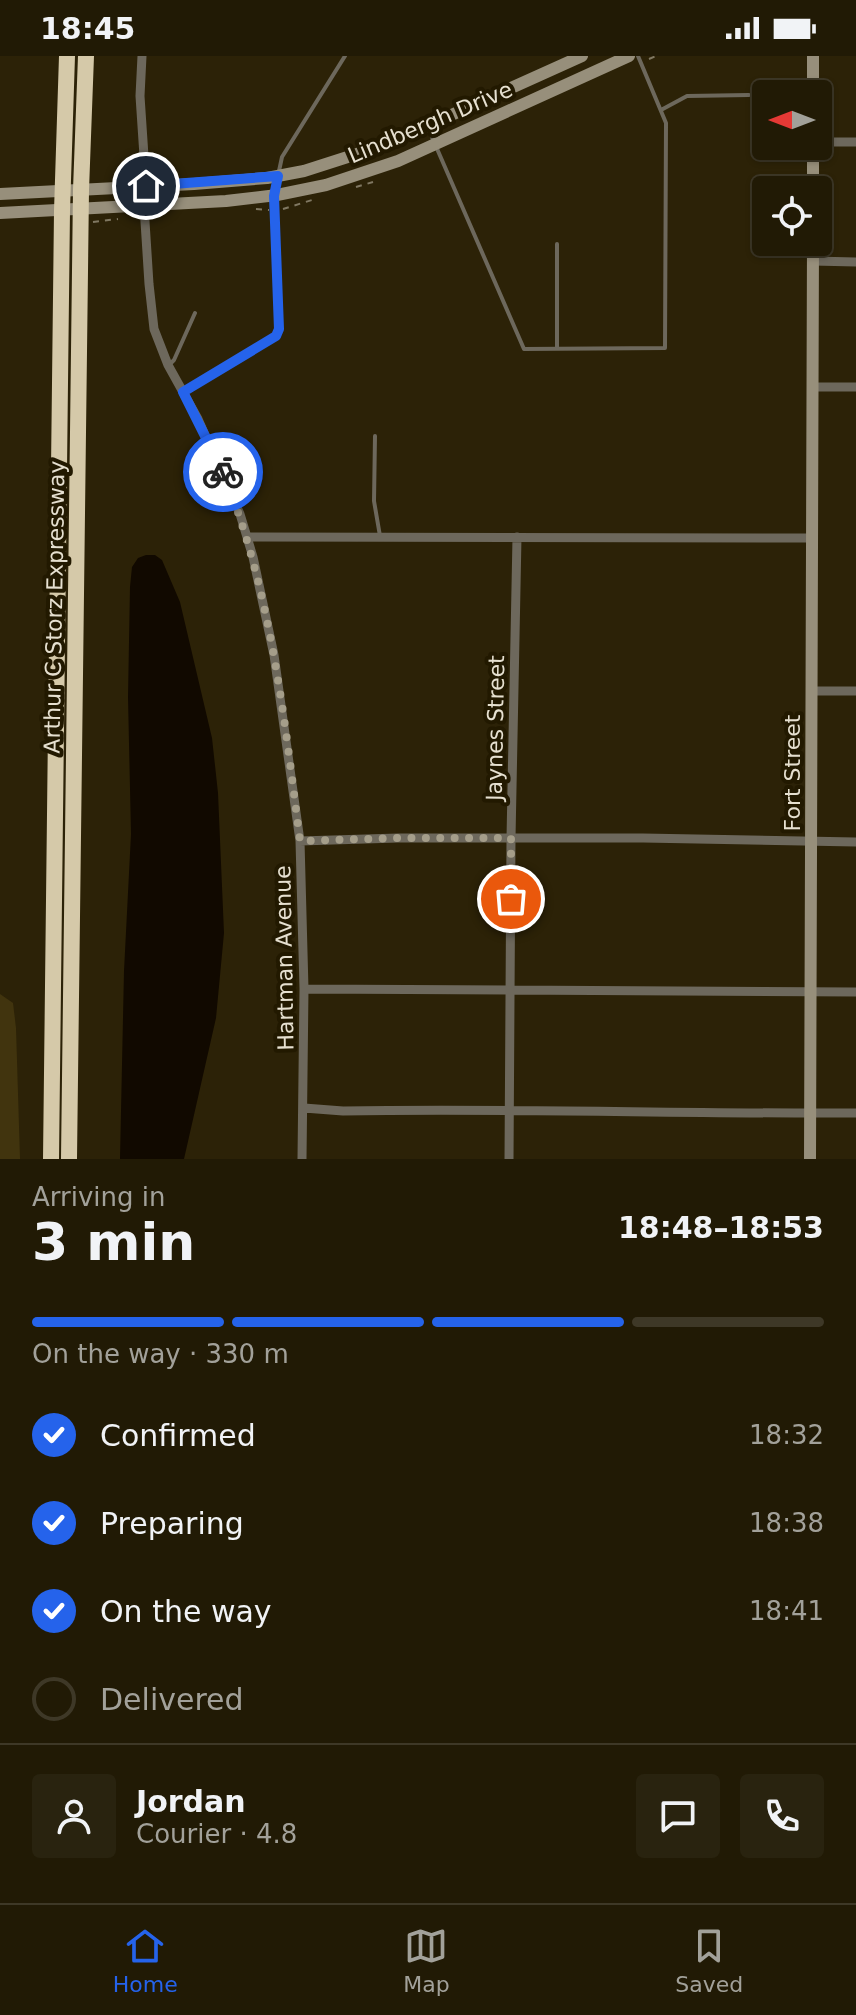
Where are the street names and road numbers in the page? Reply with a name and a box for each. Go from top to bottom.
street label: Lindbergh Drive [344,77,516,168]
street label: Arthur C Storz Expressway [39,460,70,754]
street label: Jaynes Street [482,655,509,803]
street label: Fort Street [780,714,805,831]
street label: Hartman Avenue [270,865,299,1051]

